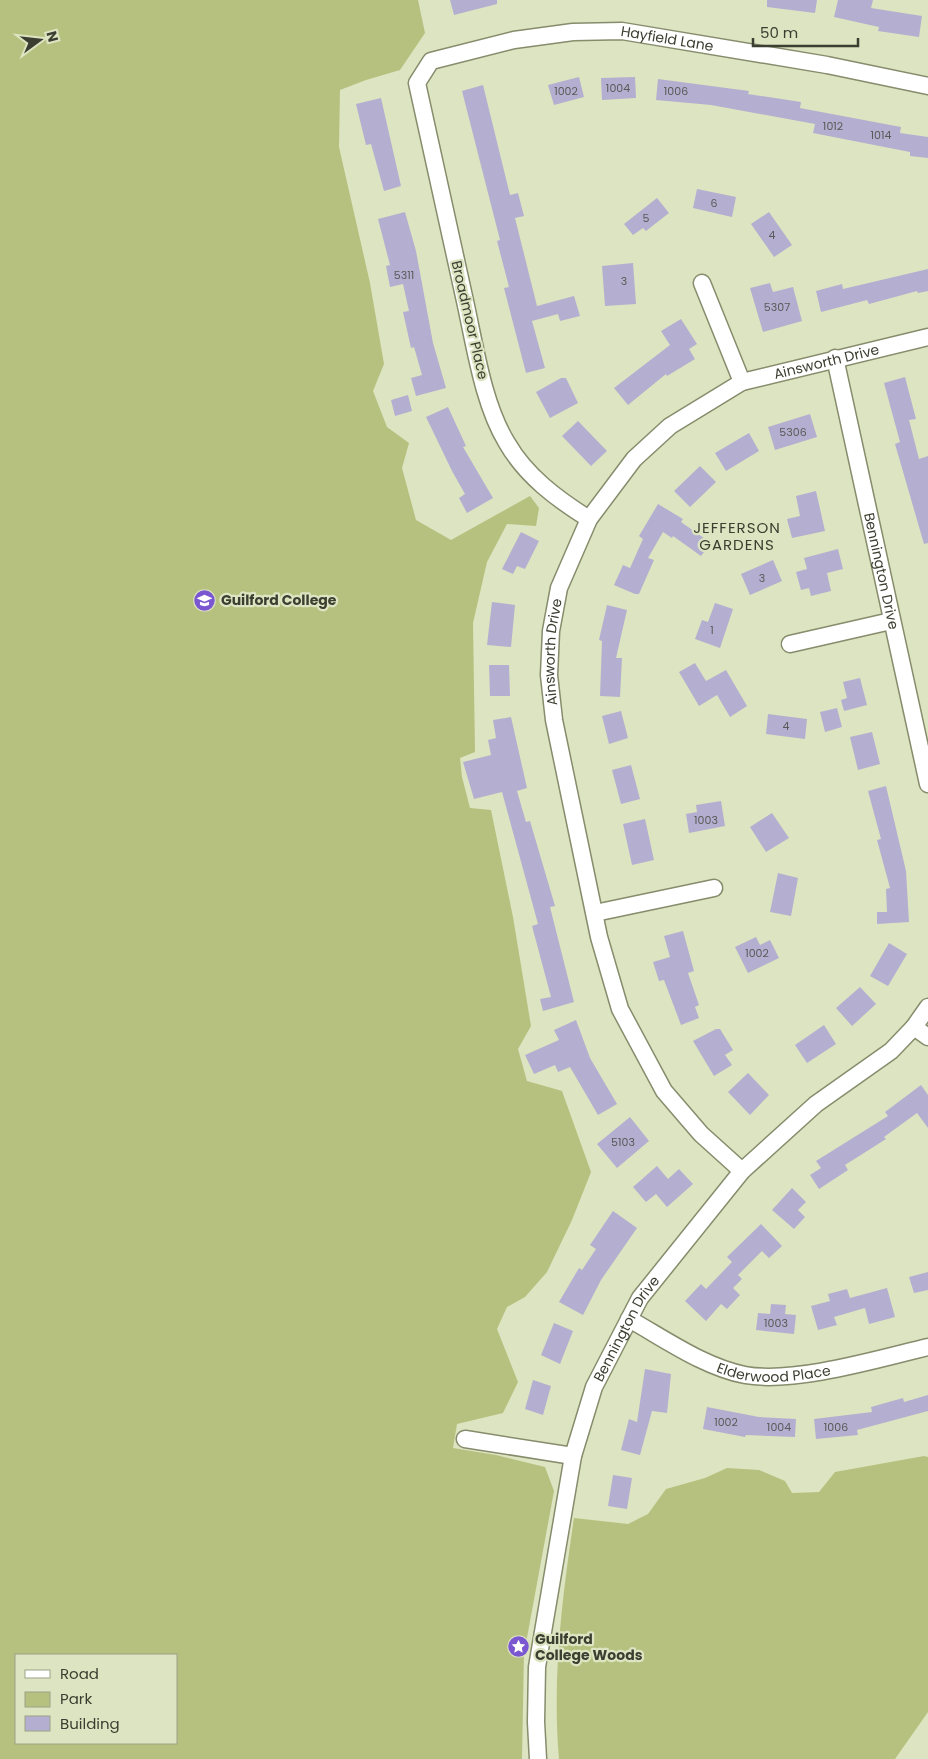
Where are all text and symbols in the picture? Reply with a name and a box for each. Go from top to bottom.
north arrow [15,15,65,65]
scale bar [753,15,858,47]
street label: Hayfield Lane [619,21,715,56]
text: 50 m [760,22,798,43]
text: N [42,29,64,44]
house number: 1004 [606,80,630,96]
house number: 1002 [554,83,578,99]
house number: 1006 [664,83,688,99]
house number: 1012 [823,118,843,134]
house number: 1014 [871,127,892,143]
house number: 6 [711,195,718,211]
house number: 5 [643,210,650,226]
house number: 4 [769,227,776,243]
street label: Broadmoor Place [447,259,493,382]
house number: 5311 [394,267,414,283]
house number: 3 [621,273,627,289]
house number: 5307 [764,299,790,315]
street label: Ainsworth Drive [772,339,881,384]
house number: 5306 [779,424,807,440]
street label: Bennington Drive [859,511,904,632]
district label: JEFFERSON GARDENS [693,517,781,555]
house number: 3 [759,570,765,586]
school or university icon: Guilford College [193,588,217,612]
place label: Guilford College [221,590,337,610]
street label: Ainsworth Drive [539,596,567,707]
house number: 1 [710,622,714,638]
house number: 4 [783,718,790,734]
house number: 1003 [694,812,718,828]
house number: 1002 [745,945,769,961]
house number: 5103 [611,1134,635,1150]
street label: Bennington Drive [588,1271,664,1385]
house number: 1003 [764,1315,788,1331]
street label: Elderwood Place [714,1357,832,1387]
house number: 1002 [714,1414,738,1430]
house number: 1004 [767,1419,791,1435]
house number: 1006 [824,1419,848,1435]
place label: Guilford College Woods [535,1629,643,1665]
place icon: Guilford College Woods [507,1635,531,1659]
legend [15,1654,178,1744]
text: Road [60,1663,99,1684]
text: Park [60,1688,92,1709]
text: Building [60,1713,120,1734]

